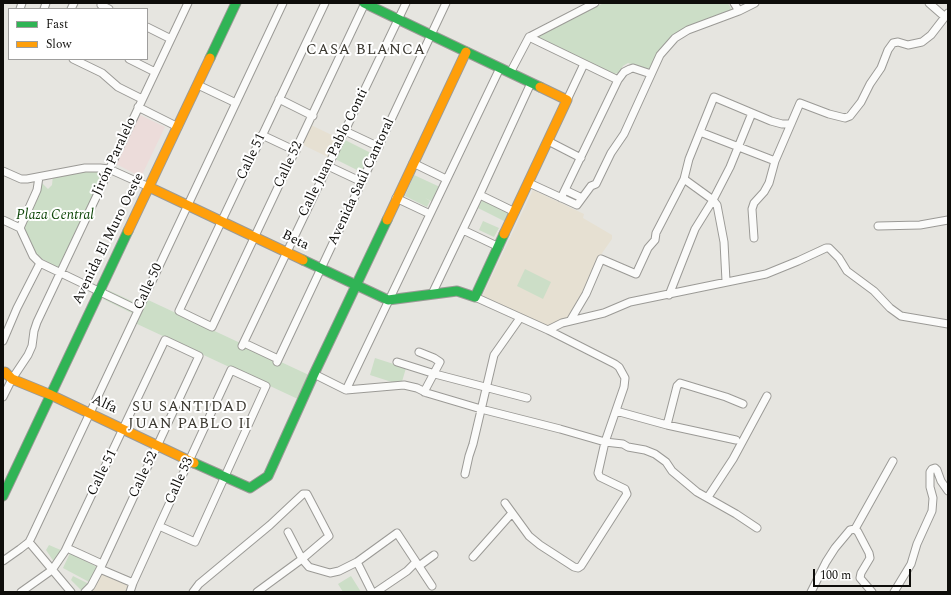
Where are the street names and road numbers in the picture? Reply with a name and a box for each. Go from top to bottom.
street label: Calle Juan Pablo Conti [296,86,372,220]
street label: Jirón Paralelo [89,115,141,199]
street label: Avenida Saúl Cantoral [325,116,399,248]
street label: Calle 51 [234,131,270,183]
street label: Calle 52 [271,139,307,191]
street label: Avenida El Muro Oeste [70,170,148,308]
street label: Beta [279,227,311,255]
street label: Calle 50 [131,261,167,313]
street label: Alfa [89,392,119,418]
street label: Calle 51 [85,447,121,499]
street label: Calle 52 [126,449,162,501]
street label: Calle 53 [162,455,198,507]

